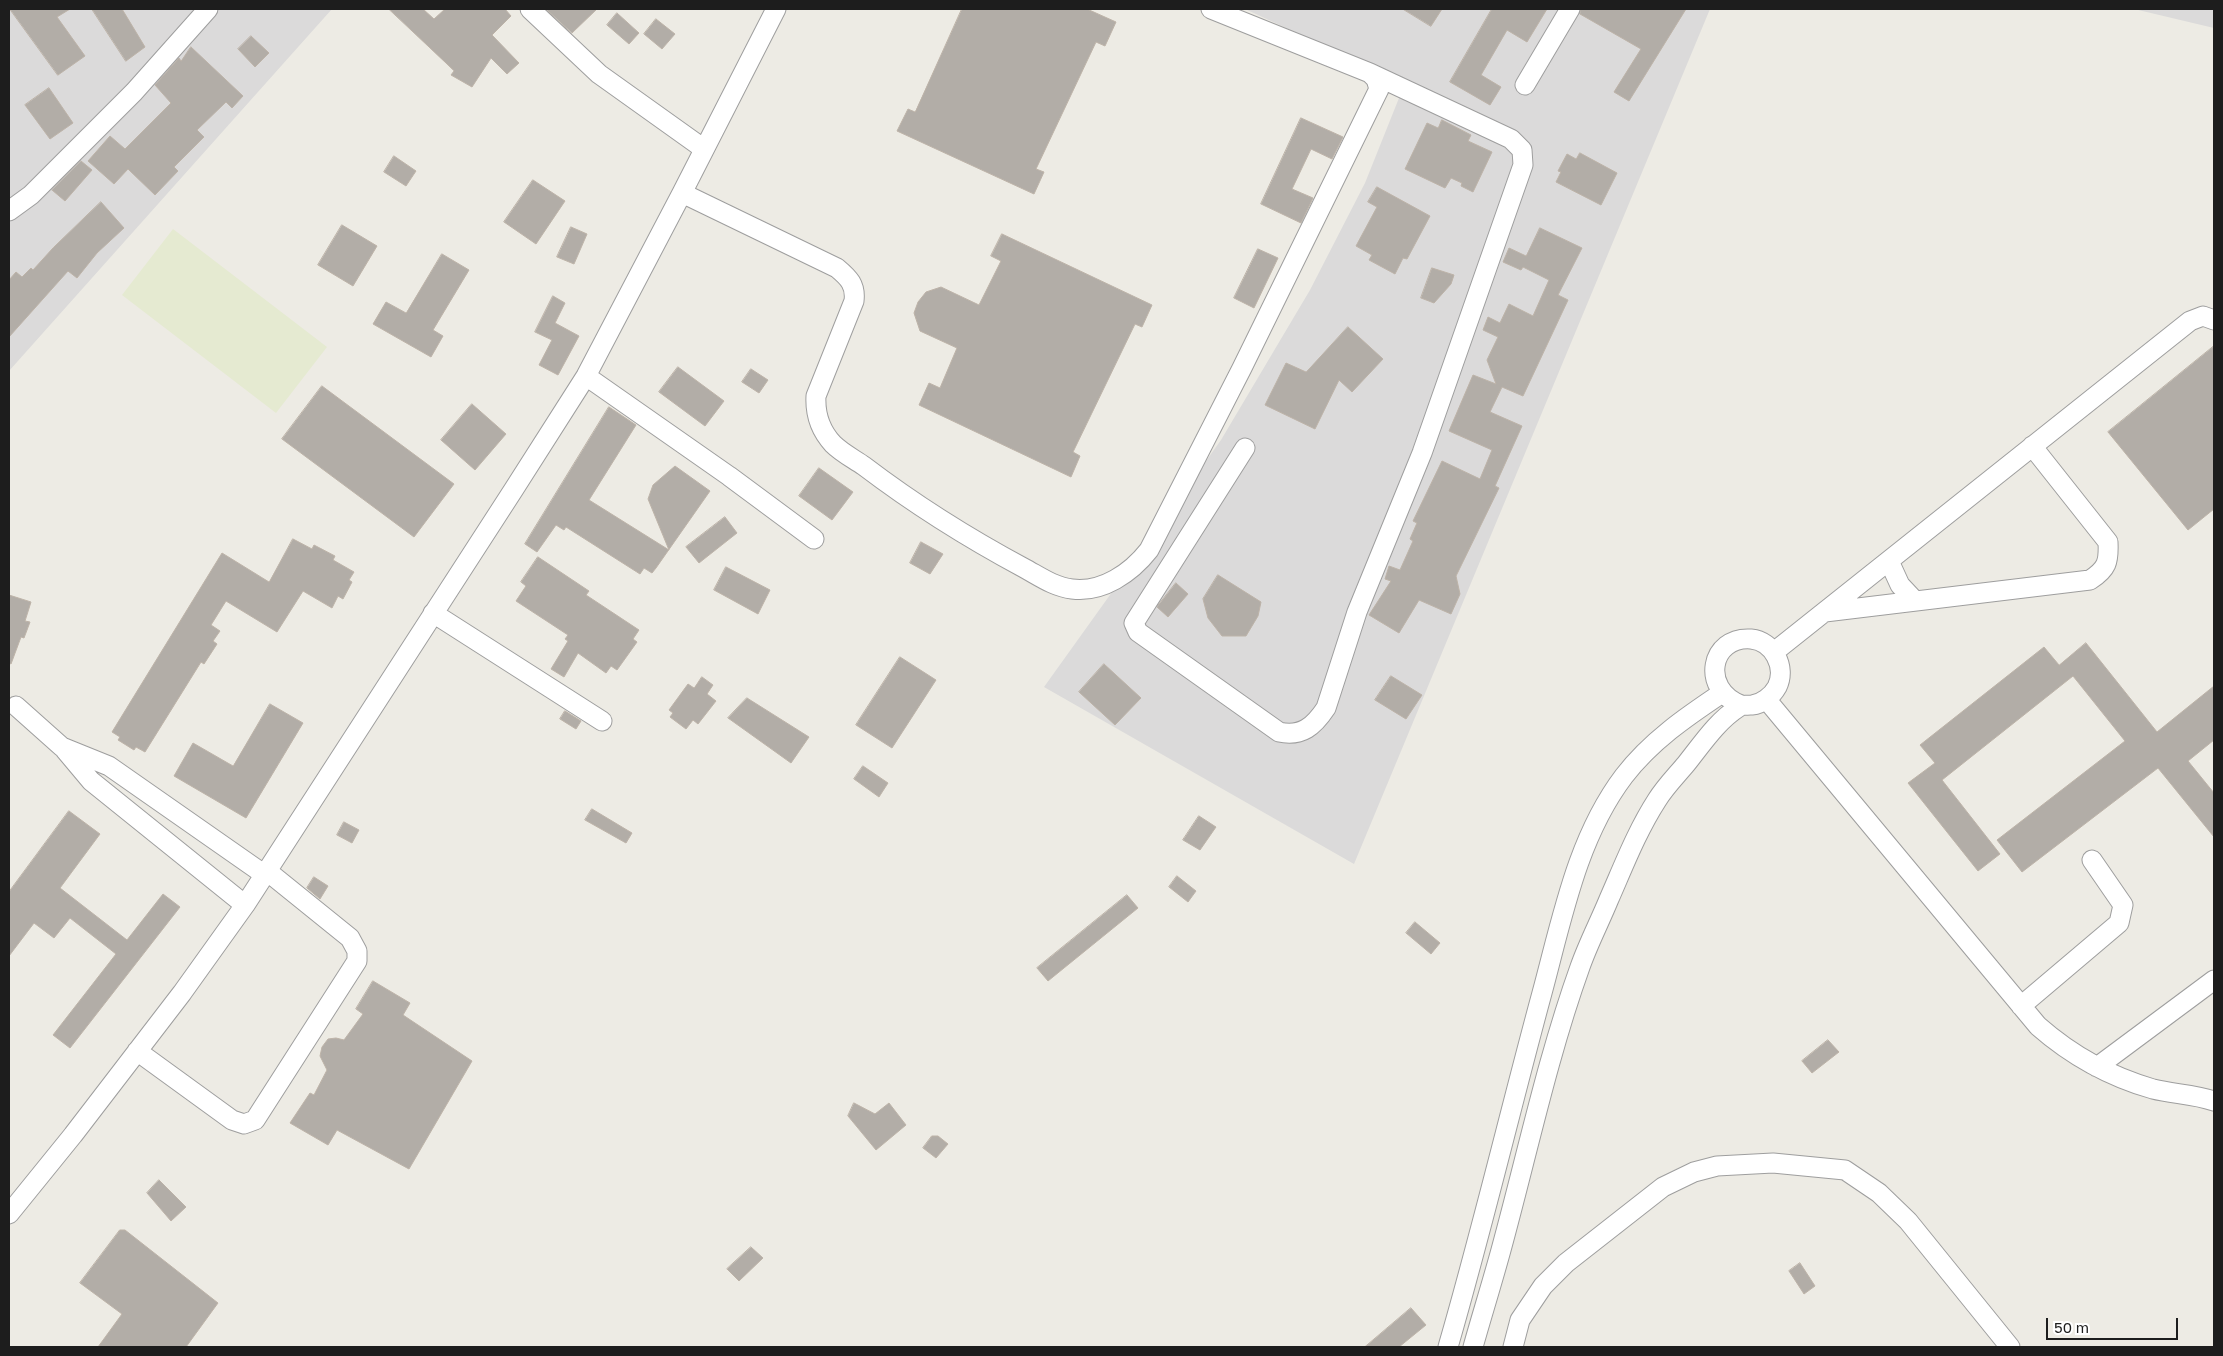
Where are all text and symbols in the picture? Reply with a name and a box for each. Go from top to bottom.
scale bar [2048,1308,2180,1340]
text: 50 m [2054,1318,2089,1336]

